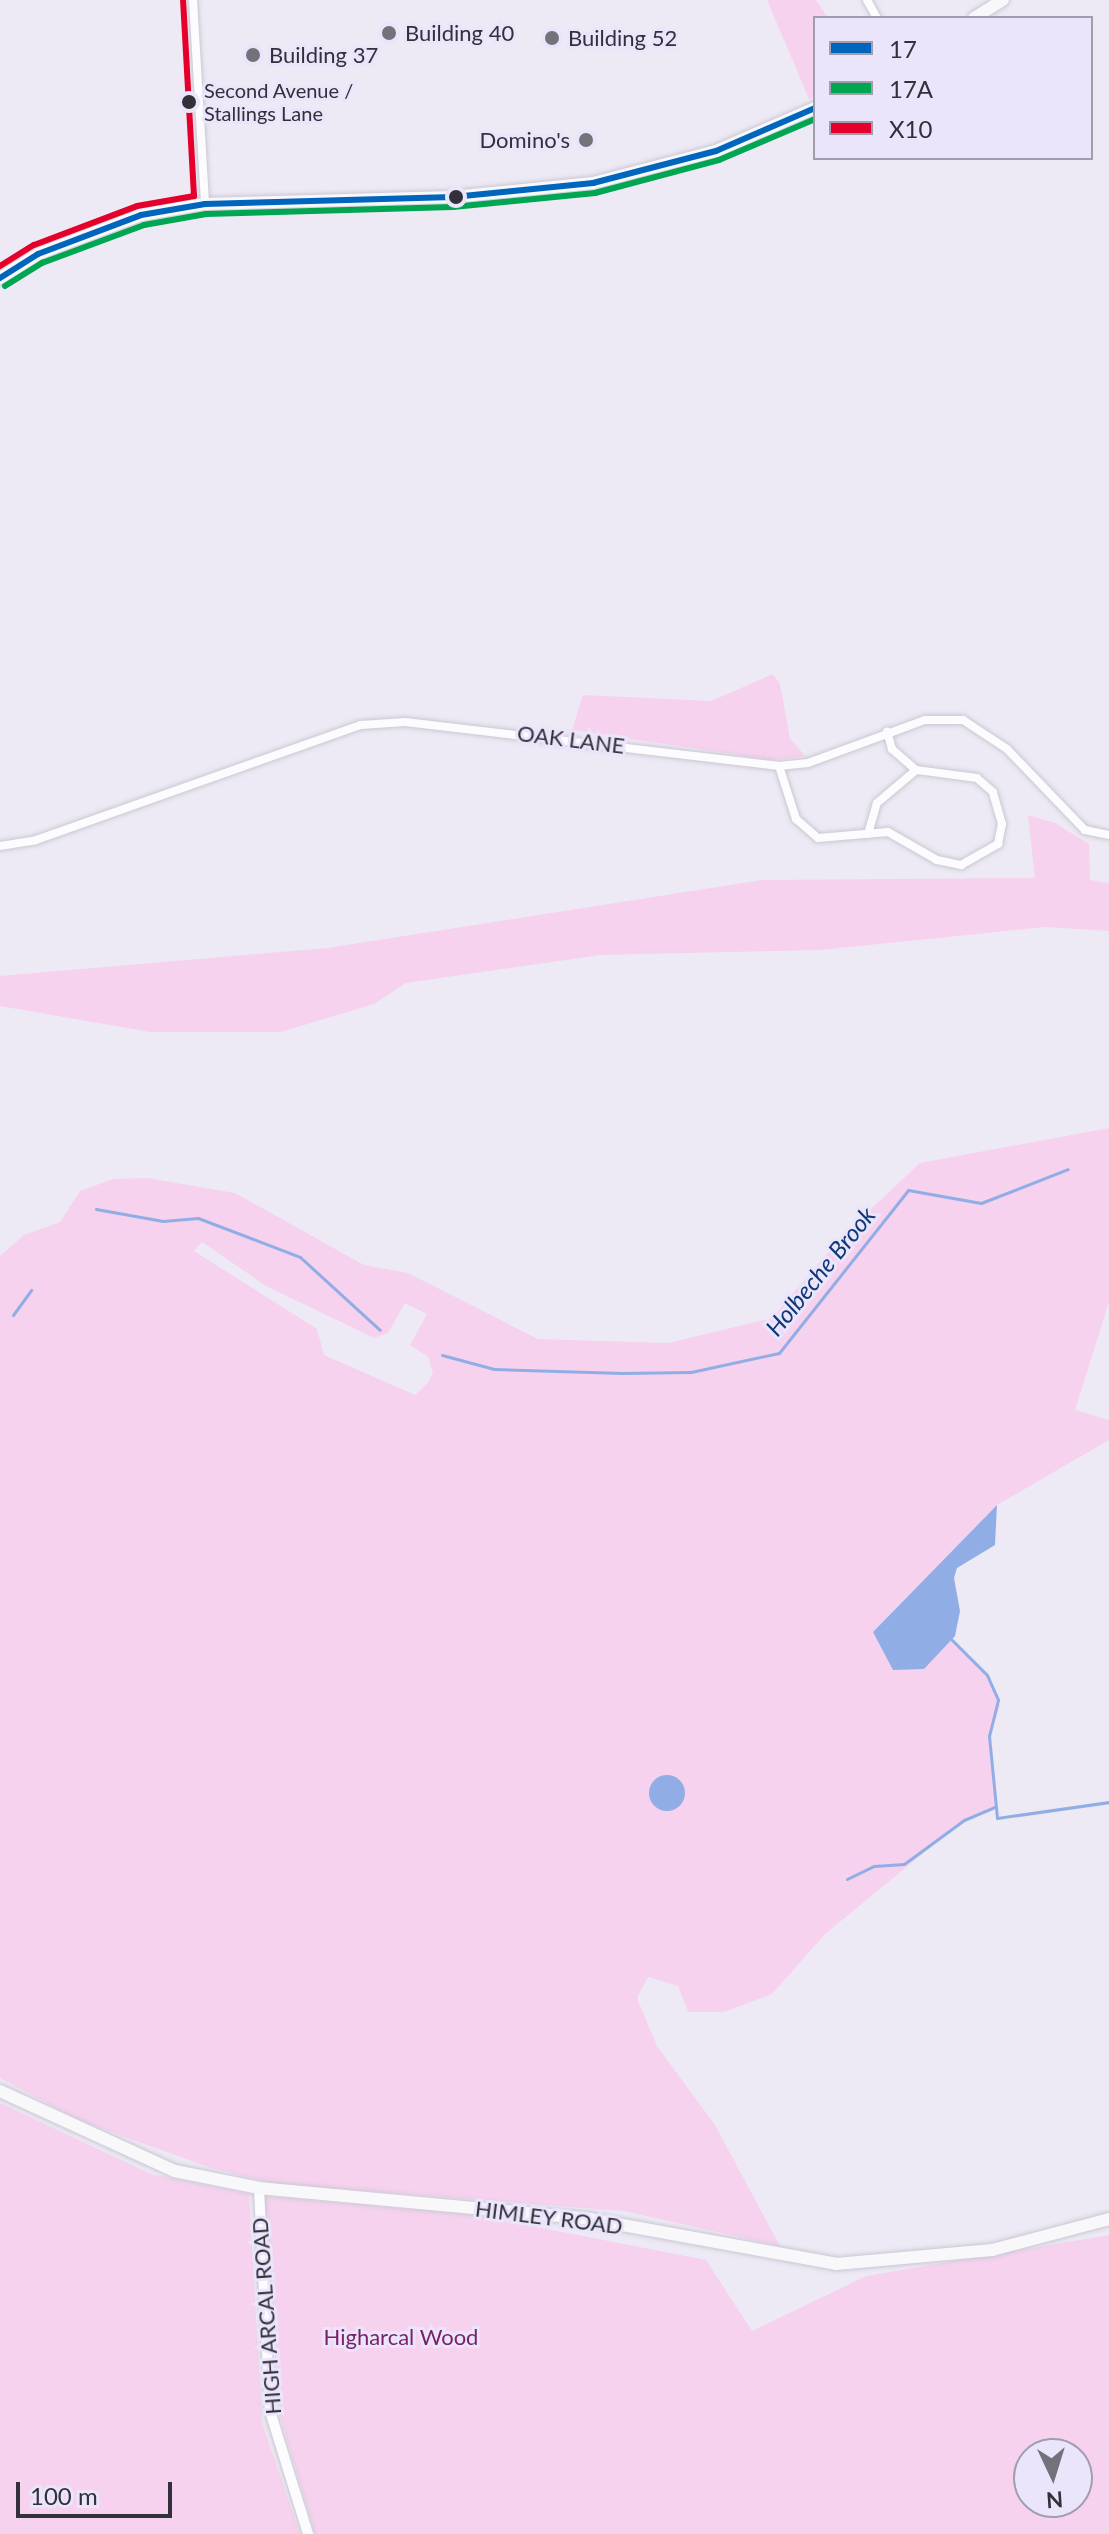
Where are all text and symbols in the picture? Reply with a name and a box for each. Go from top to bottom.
legend [813,16,1093,160]
place label: Building 40 [405,20,514,46]
marker: Building 40 [380,24,398,42]
place label: Building 52 [568,25,677,51]
marker: Building 52 [543,29,561,47]
text: 17 [889,34,917,63]
place label: Building 37 [269,42,378,68]
marker: Building 37 [244,46,262,64]
text: 17A [889,74,933,103]
place label: Second Avenue / Stallings Lane [204,78,354,125]
marker: Second Avenue / Stallings Lane [181,94,197,110]
text: X10 [889,114,932,143]
place label: Domino's [479,127,570,153]
marker: Domino's [577,131,595,149]
unlabelled marker [448,189,464,205]
street label: OAK LANE [516,719,626,759]
water label: Holbeche Brook [759,1201,881,1341]
street label: HIMLEY ROAD [473,2195,625,2239]
street label: HIGH ARCAL ROAD [246,2216,286,2416]
park label: Higharcal Wood [323,2324,479,2350]
north arrow [1013,2438,1093,2518]
scale bar [20,2466,176,2516]
text: 100 m [30,2481,98,2510]
text: N [1045,2486,1064,2515]

